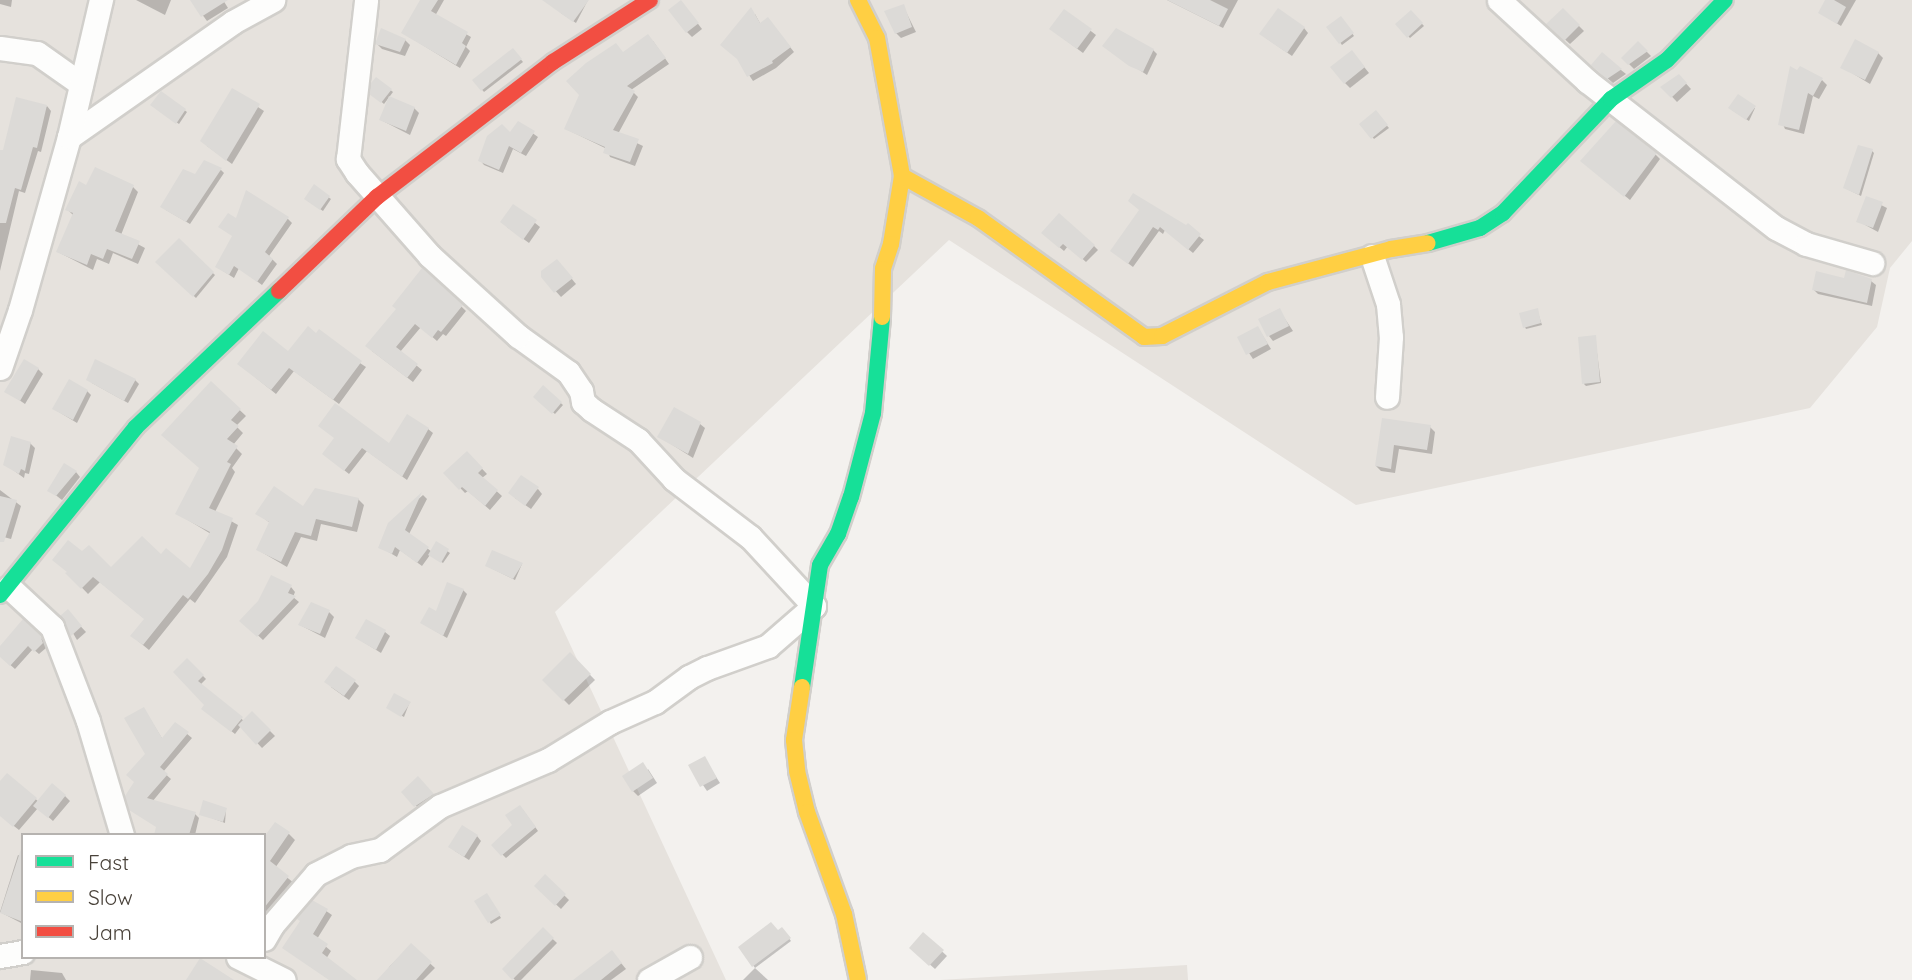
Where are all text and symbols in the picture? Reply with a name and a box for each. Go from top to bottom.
legend [21,833,266,959]
text: Fast [88,849,129,875]
text: Slow [88,884,133,910]
text: Jam [88,919,132,945]

